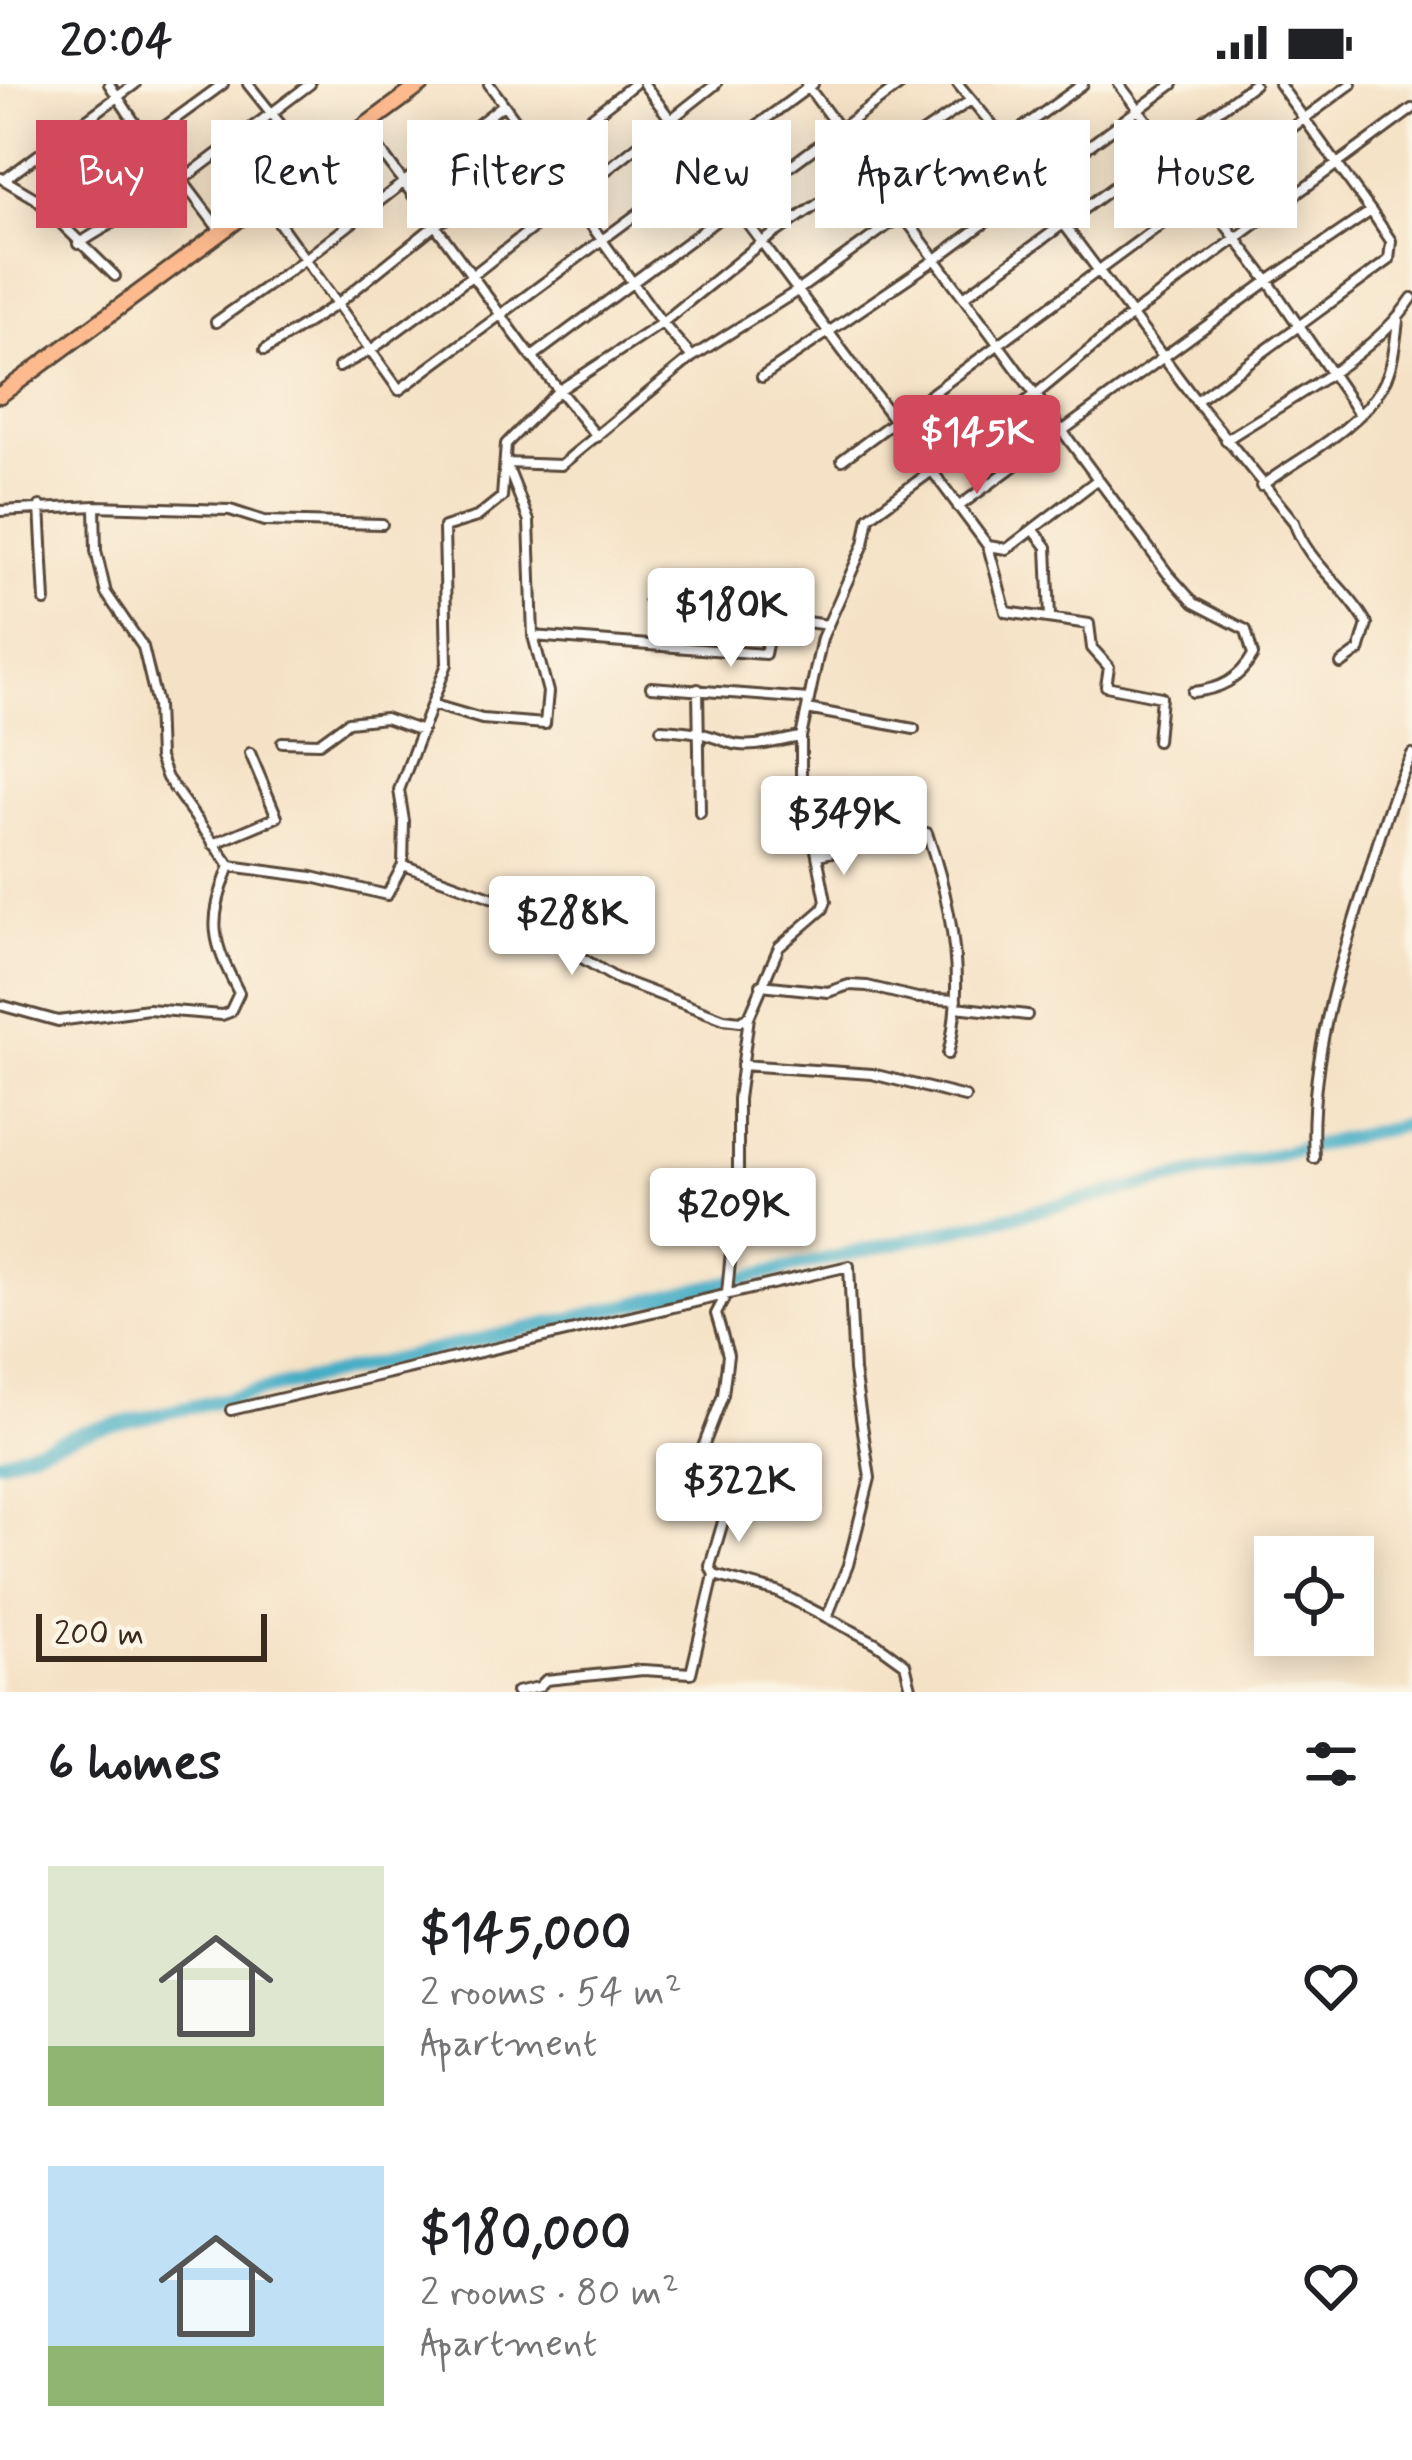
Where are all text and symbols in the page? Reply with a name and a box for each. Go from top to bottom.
text: 20:04 [60,13,172,72]
chip: Buy [36,120,187,228]
chip: Rent [211,120,383,228]
chip: Filters [407,120,608,228]
chip: New [632,120,791,228]
chip: Apartment [815,120,1090,228]
chip: House [1114,120,1297,228]
pin: $145K [893,395,1061,497]
text: $145K [920,408,1034,459]
pin: $180K [647,568,815,670]
text: $180K [675,581,787,632]
pin: $349K [760,776,928,878]
text: $349K [788,789,900,840]
pin: $288K [488,876,656,978]
text: $288K [516,889,628,940]
pin: $209K [649,1168,817,1270]
text: $209K [677,1181,789,1232]
pin: $322K [655,1443,823,1545]
text: $322K [683,1456,795,1507]
map controls [1254,1536,1374,1656]
button: locate [1254,1536,1374,1656]
scale bar [36,1608,267,1661]
text: 200 m [54,1613,144,1657]
text: 6 homes [48,1731,221,1797]
icon: filters [1298,1731,1364,1797]
text: $145,000 [420,1902,632,1968]
icon: home [144,1914,288,2058]
icon: heart [1298,1953,1364,2019]
text: 2 rooms · 54 m² [420,1968,682,2019]
text: Apartment [420,2019,597,2070]
text: $180,000 [420,2202,631,2268]
icon: home [144,2214,288,2358]
icon: heart [1298,2253,1364,2319]
text: 2 rooms · 80 m² [420,2268,679,2319]
text: Apartment [420,2319,597,2370]

